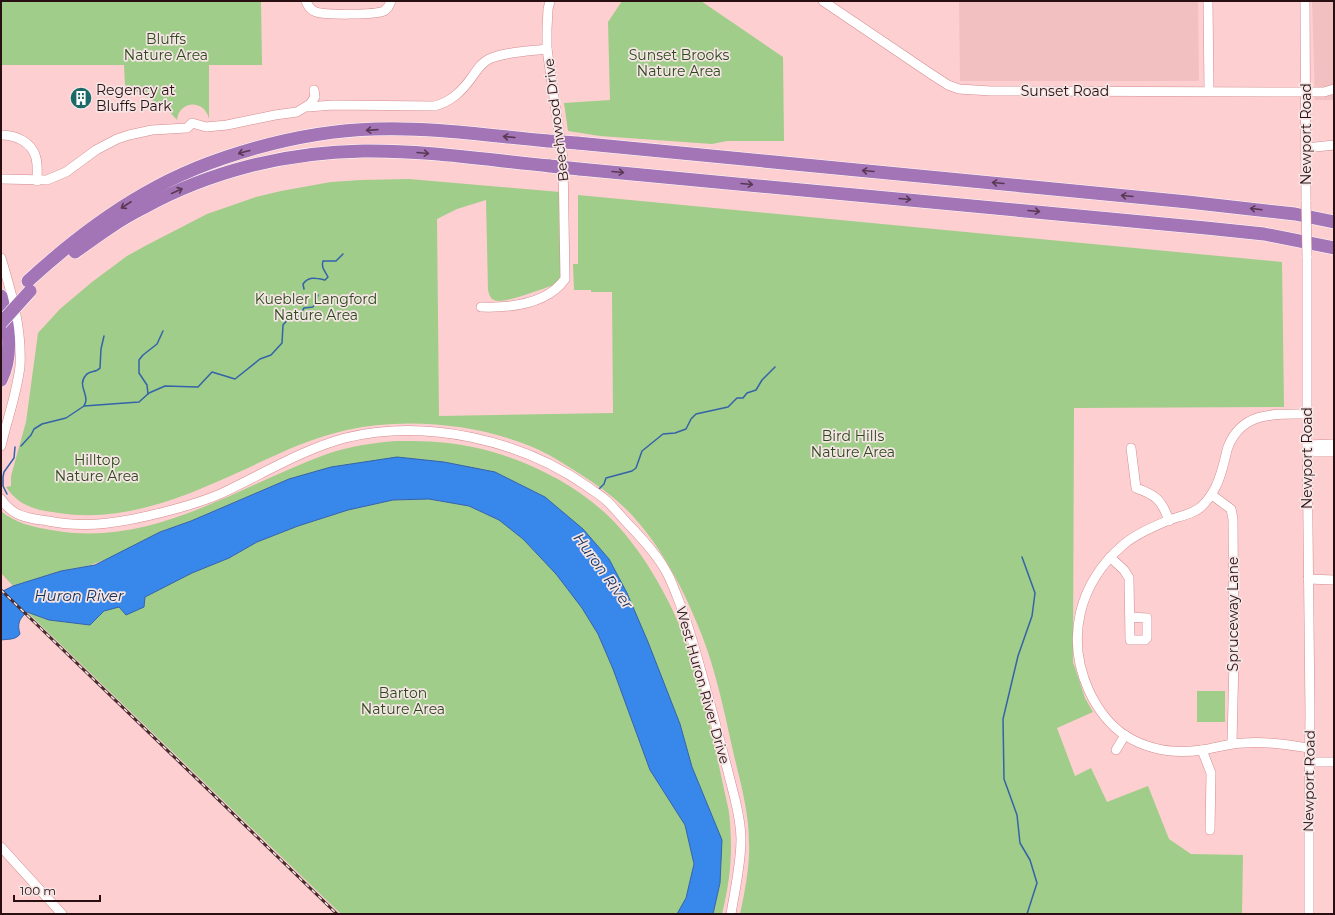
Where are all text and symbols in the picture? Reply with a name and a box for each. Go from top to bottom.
park label: Bluffs Nature Area [124,30,208,64]
park label: Sunset Brooks Nature Area [629,46,729,80]
street label: Beechwood Drive [540,57,572,183]
place label: Regency at Bluffs Park [96,81,175,115]
street label: Sunset Road [1021,82,1109,100]
street label: Newport Road [1297,83,1315,185]
building icon: Regency at Bluffs Park [68,85,94,111]
one-way arrow [366,126,379,133]
one-way arrow [503,134,516,141]
one-way arrow [238,149,251,156]
one-way arrow [416,150,429,157]
one-way arrow [862,168,875,175]
one-way arrow [611,169,624,176]
one-way arrow [992,180,1005,187]
one-way arrow [740,181,753,188]
one-way arrow [171,187,183,194]
one-way arrow [1121,192,1134,199]
one-way arrow [898,196,911,203]
one-way arrow [121,201,132,209]
one-way arrow [1250,205,1263,213]
one-way arrow [1027,208,1040,215]
park label: Kuebler Langford Nature Area [255,290,377,324]
street label: Newport Road [1298,407,1316,509]
park label: Bird Hills Nature Area [811,427,895,461]
park label: Hilltop Nature Area [55,451,139,485]
water label: Huron River [569,529,638,613]
street label: Spruceway Lane [1224,557,1242,671]
water label: Huron River [34,586,125,605]
street label: West Huron River Drive [672,604,734,766]
park label: Barton Nature Area [361,684,445,718]
street label: Newport Road [1299,730,1319,832]
scale bar [14,877,100,903]
text: 100 m [20,883,56,898]

